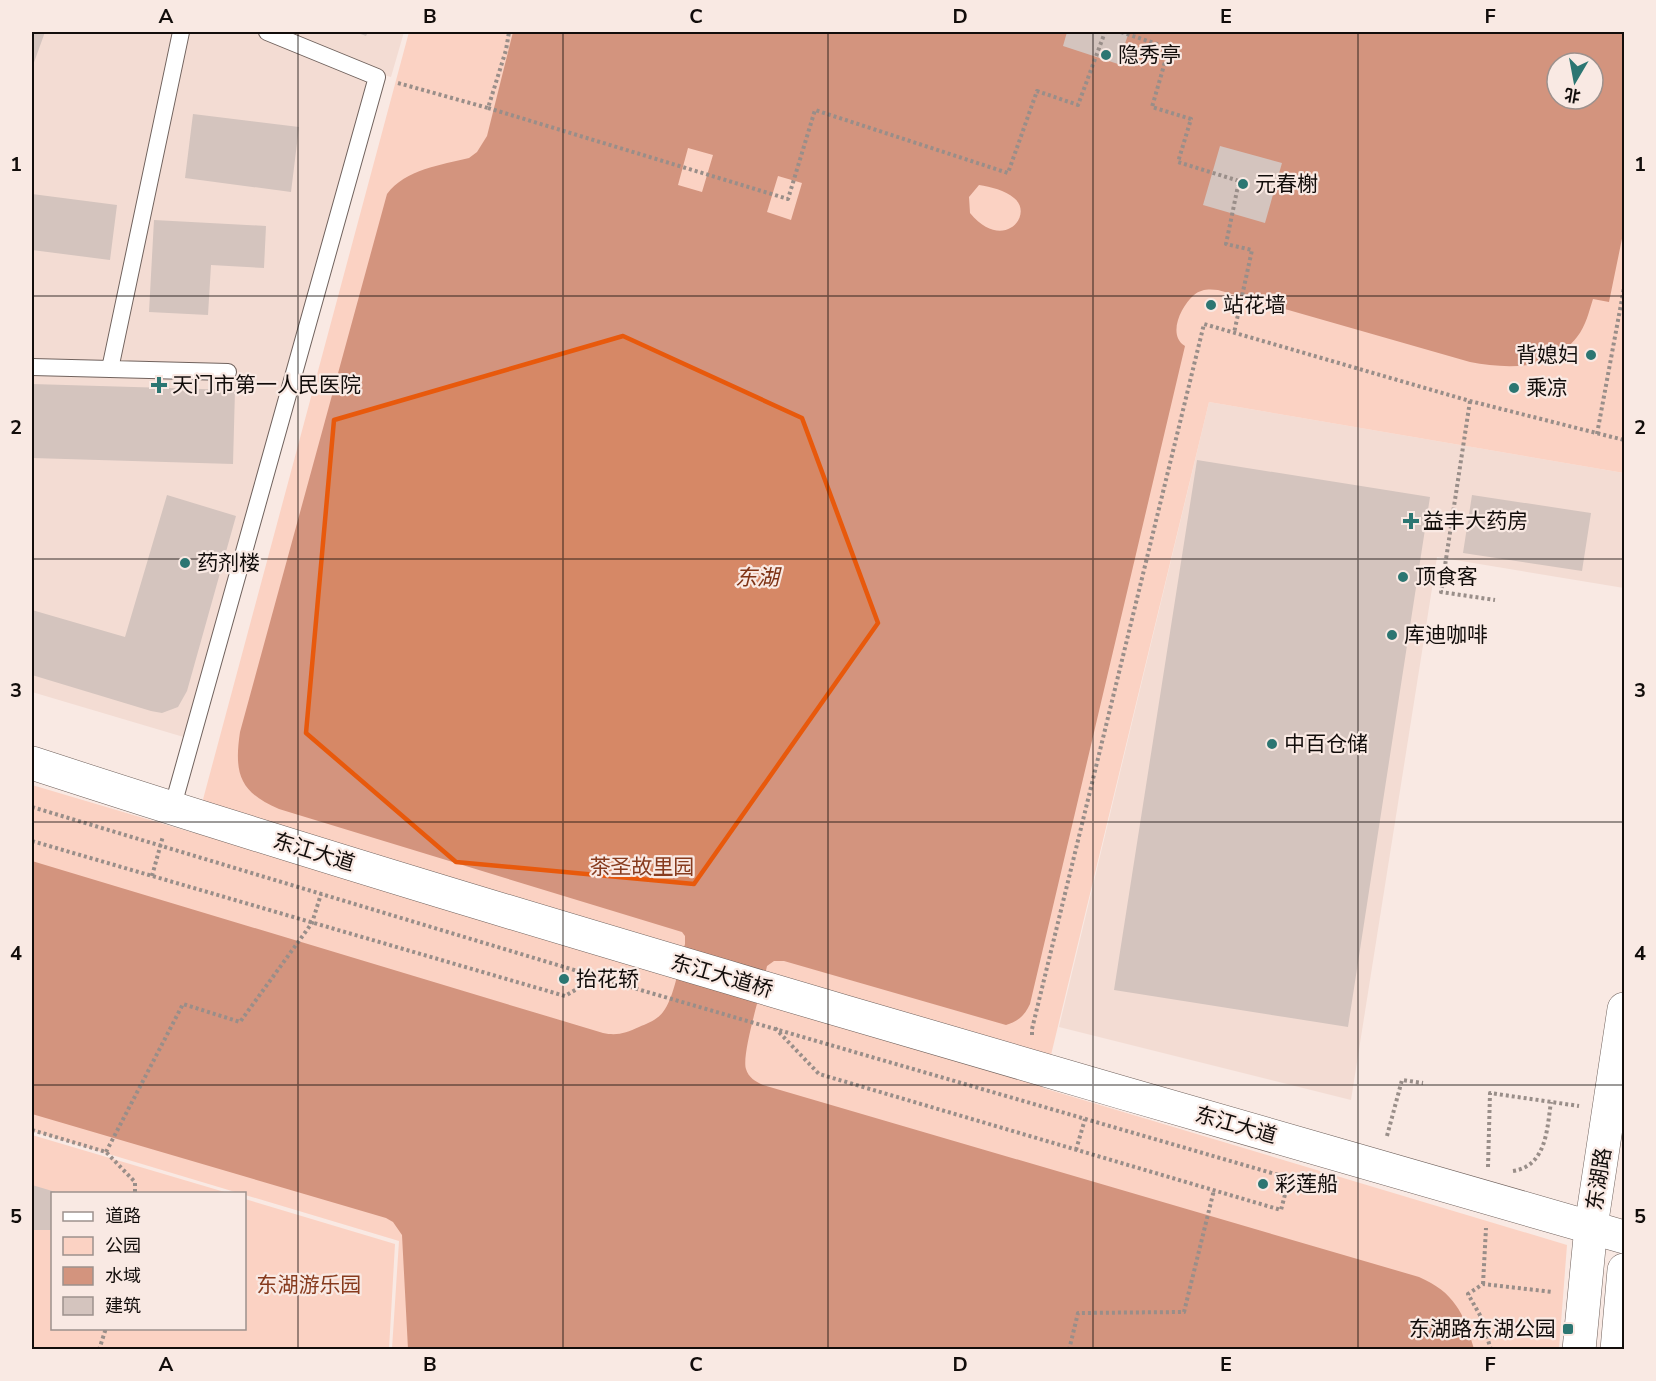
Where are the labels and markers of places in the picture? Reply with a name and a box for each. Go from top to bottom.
place label: 隐秀亭 [1118,41,1181,69]
marker: 隐秀亭 [1099,48,1113,62]
place label: 元春榭 [1255,170,1318,198]
marker: 元春榭 [1236,177,1250,191]
place label: 站花墙 [1223,291,1286,319]
marker: 站花墙 [1204,298,1218,312]
place label: 背媳妇 [1516,341,1579,369]
marker: 背媳妇 [1584,348,1598,362]
place label: 天门市第一人民医院 [172,371,361,399]
place label: 乘凉 [1526,374,1568,402]
marker: 天门市第一人民医院 [150,376,168,394]
marker: 乘凉 [1507,381,1521,395]
place label: 益丰大药房 [1423,507,1528,535]
marker: 益丰大药房 [1404,514,1418,528]
place label: 药剂楼 [197,549,260,577]
marker: 药剂楼 [178,556,192,570]
place label: 顶食客 [1415,563,1478,591]
marker: 顶食客 [1396,570,1410,584]
place label: 库迪咖啡 [1404,621,1488,649]
marker: 库迪咖啡 [1385,628,1399,642]
place label: 中百仓储 [1284,730,1368,758]
marker: 中百仓储 [1265,737,1279,751]
place label: 抬花轿 [576,965,639,993]
marker: 抬花轿 [557,972,571,986]
place label: 彩莲船 [1275,1170,1338,1198]
marker: 彩莲船 [1256,1177,1270,1191]
place label: 东湖路东湖公园 [1409,1315,1556,1343]
marker: 东湖路东湖公园 [1561,1322,1575,1336]

